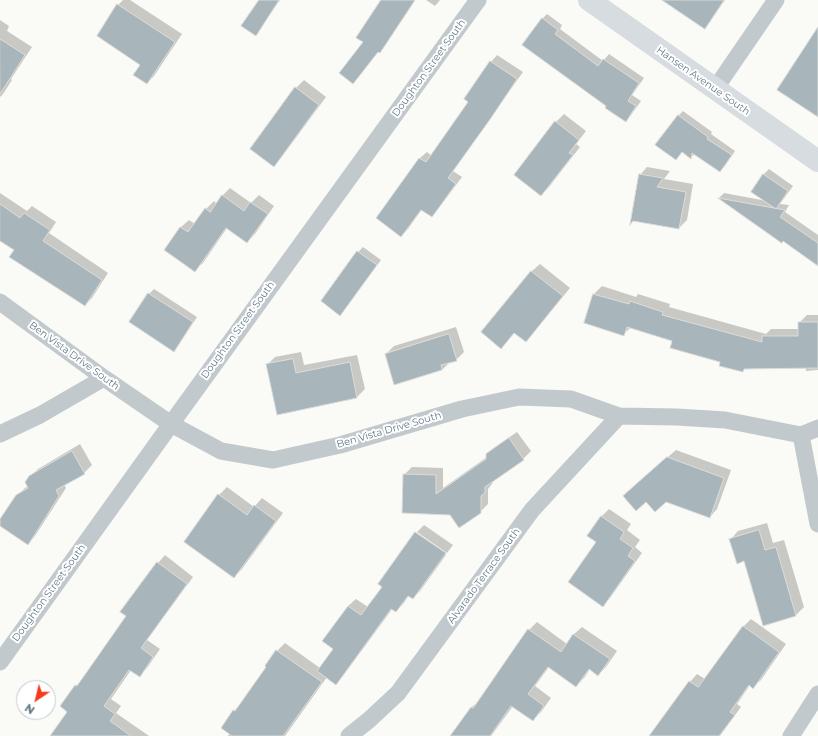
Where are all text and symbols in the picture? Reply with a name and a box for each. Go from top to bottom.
street label: Doughton Street South [390,17,468,119]
street label: Hansen Avenue South [654,44,752,118]
street label: Doughton Street South [199,279,277,381]
street label: Ben Vista Drive South [27,319,121,393]
street label: Ben Vista Drive South [335,409,443,451]
street label: Alvarado Terrace South [445,526,523,626]
street label: Doughton Street South [10,542,88,644]
north arrow [16,680,56,720]
text: N [22,701,37,717]

